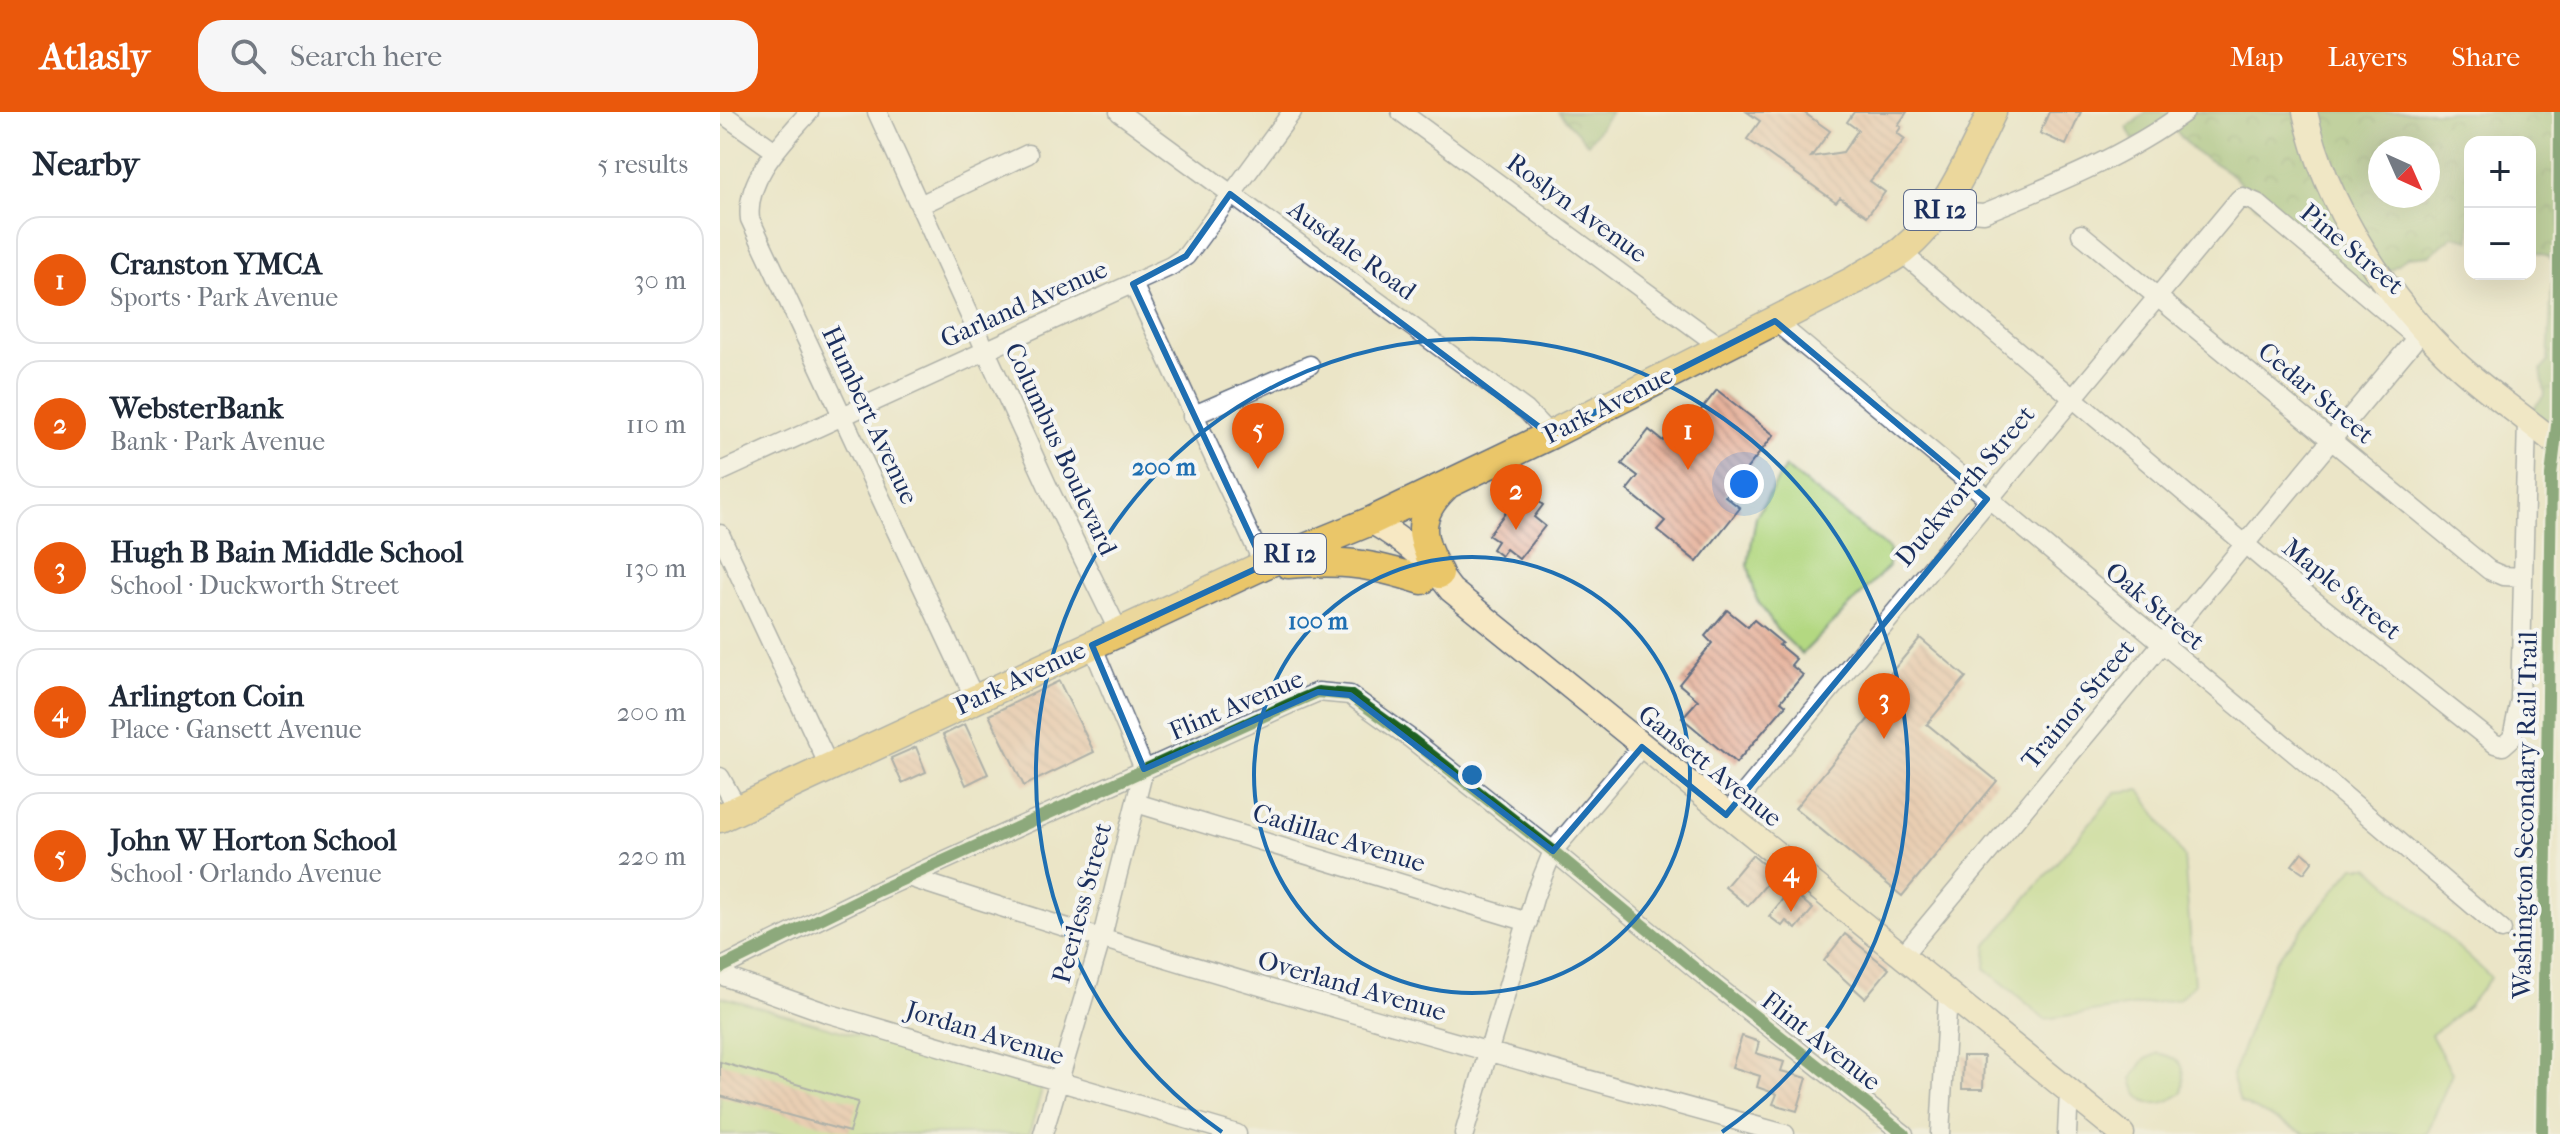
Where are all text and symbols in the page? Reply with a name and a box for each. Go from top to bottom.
search box [198,20,758,92]
text: Atlasly [40,34,150,79]
icon: search [226,34,270,78]
text: Search here [290,39,442,74]
text: Map [2230,40,2283,73]
text: Layers [2327,40,2407,73]
text: Share [2451,40,2520,73]
north arrow [2368,136,2440,208]
map controls [2464,136,2536,280]
button: + [2464,136,2536,208]
text: Nearby [32,144,139,184]
street label: Roslyn Avenue [1501,147,1653,269]
text: 5 results [597,149,688,180]
road number: RI 12 [1904,190,1976,230]
street label: Ausdale Road [1281,193,1423,307]
street label: Pine Street [2294,197,2411,302]
button: − [2464,208,2536,280]
text: Cranston YMCA [110,247,322,282]
street label: Garland Avenue [936,253,1112,355]
text: 1 [55,265,65,296]
text: 30 m [634,265,686,296]
text: Sports · Park Avenue [110,282,338,313]
street label: Humbert Avenue [815,321,925,509]
street label: Cedar Street [2252,336,2381,451]
street label: Columbus Boulevard [998,338,1124,561]
street label: Park Avenue [1538,359,1678,451]
text: WebsterBank [110,391,283,426]
street label: Duckworth Street [1889,399,2042,573]
pin: 5 [1232,403,1284,469]
pin: 1 [1662,404,1714,470]
text: 2 [53,409,67,440]
text: 110 m [626,409,686,440]
text: Bank · Park Avenue [110,426,325,457]
text: 200 m [1132,453,1197,481]
pin: 2 [1490,464,1542,530]
your location [1724,464,1764,504]
street label: Maple Street [2276,532,2408,647]
road number: RI 12 [1254,534,1326,574]
text: Hugh B Bain Middle School [110,535,464,570]
text: 3 [55,553,65,584]
text: 130 m [625,553,686,584]
street label: Oak Street [2099,555,2212,657]
text: School · Duckworth Street [110,570,399,601]
text: 100 m [1288,607,1349,635]
street label: Washington Secondary Rail Trail [2506,631,2544,1000]
street label: Trainor Street [2015,632,2142,775]
street label: Park Avenue [949,634,1091,722]
street label: Flint Avenue [1164,663,1308,747]
pin: 3 [1858,673,1910,739]
text: Arlington Coin [110,679,304,714]
text: 4 [52,697,68,728]
text: 200 m [617,697,686,728]
street label: Gansett Avenue [1632,699,1788,834]
text: Place · Gansett Avenue [110,714,362,745]
centre of rings [1458,761,1486,789]
street label: Cadillac Avenue [1249,797,1429,879]
street label: Peerless Street [1046,819,1119,987]
text: John W Horton School [110,823,397,858]
text: 5 [54,841,66,872]
text: 220 m [618,841,686,872]
pin: 4 [1765,846,1817,912]
text: School · Orlando Avenue [110,858,382,889]
street label: Overland Avenue [1254,944,1450,1028]
street label: Flint Avenue [1755,985,1887,1097]
street label: Jordan Avenue [900,994,1068,1072]

